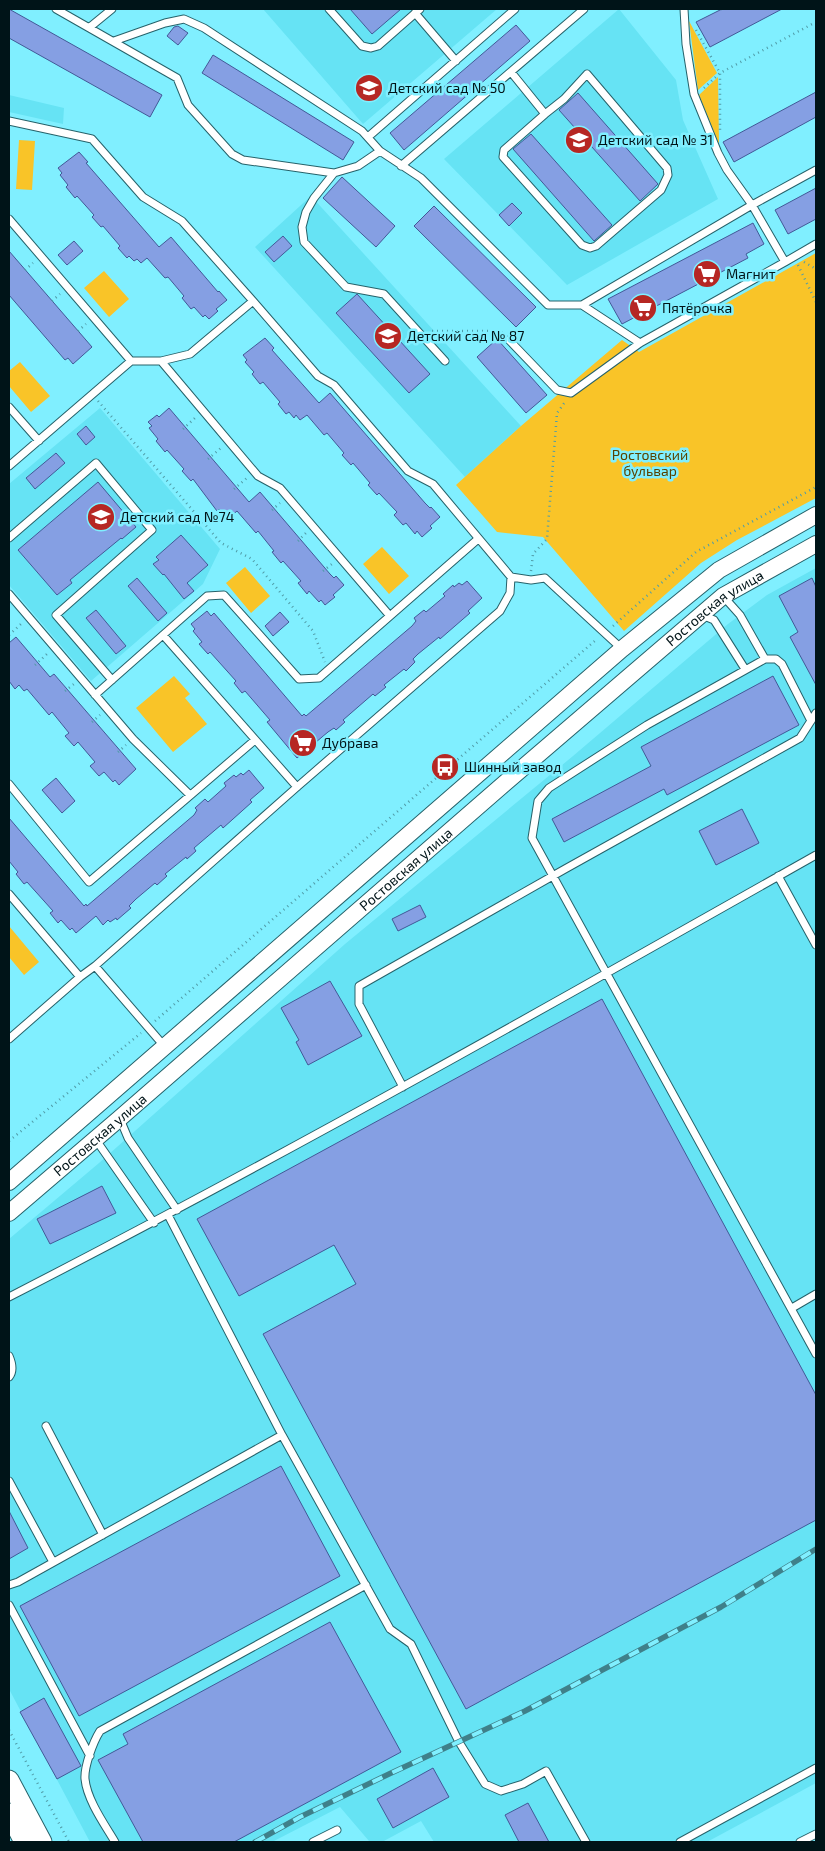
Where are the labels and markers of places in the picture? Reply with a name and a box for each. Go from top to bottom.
school or university icon: Детский сад № 50 [354,73,384,103]
place label: Детский сад № 50 [388,79,506,96]
school or university icon: Детский сад № 31 [564,125,594,155]
place label: Детский сад № 31 [598,131,713,148]
supermarket icon: Магнит [692,259,722,289]
place label: Магнит [726,265,776,282]
supermarket icon: Пятёрочка [628,293,658,323]
place label: Пятёрочка [662,299,732,316]
school or university icon: Детский сад № 87 [373,321,403,351]
place label: Детский сад № 87 [407,327,524,344]
school or university icon: Детский сад №74 [86,502,116,532]
place label: Детский сад №74 [120,508,234,525]
supermarket icon: Дубрава [288,728,318,758]
place label: Дубрава [322,734,378,751]
bus stop icon: Шинный завод [430,752,460,782]
place label: Шинный завод [464,758,561,775]

